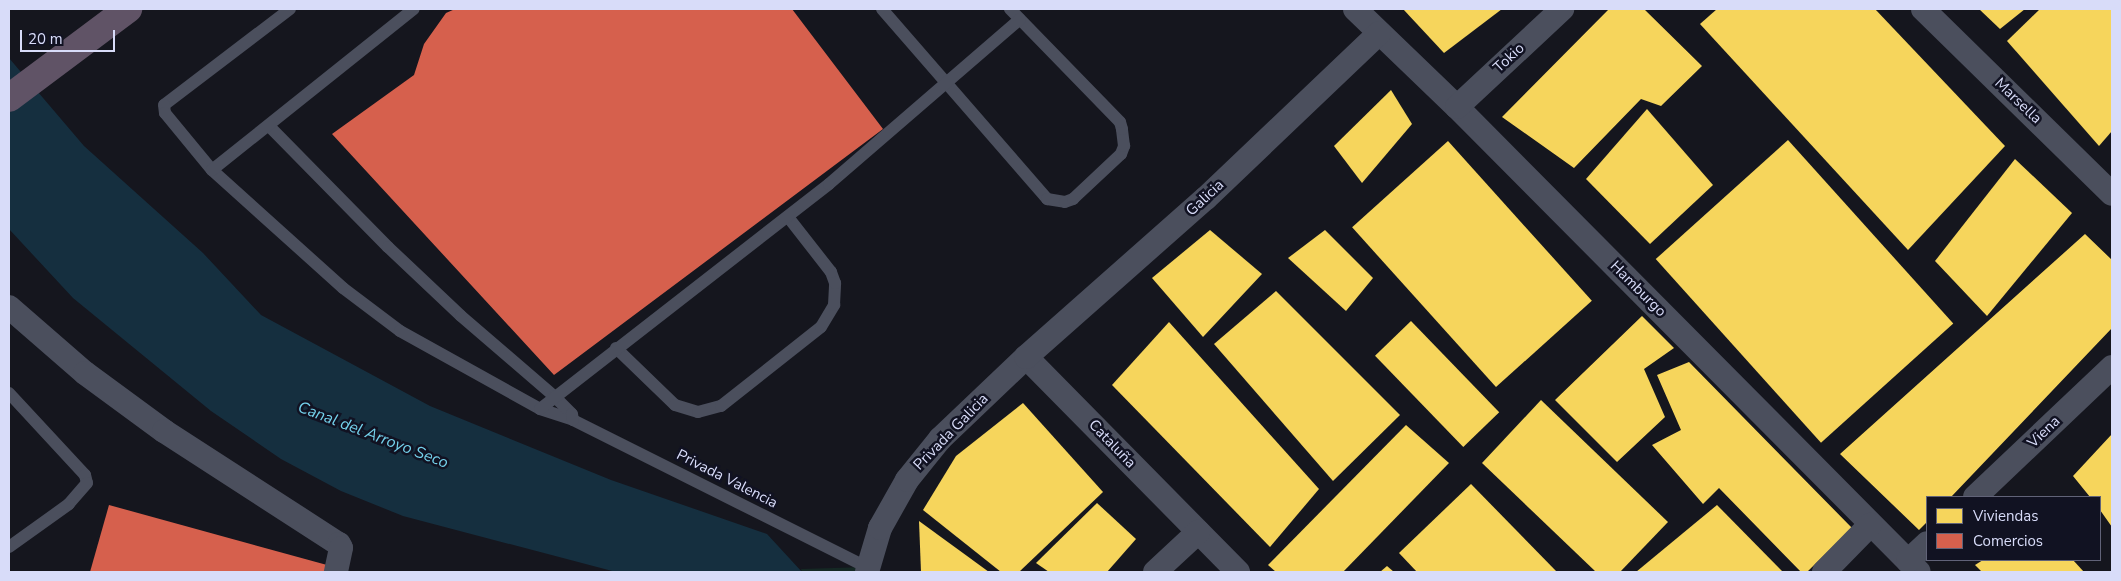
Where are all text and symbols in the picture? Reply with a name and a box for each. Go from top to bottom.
scale bar [22,20,118,52]
text: 20 m [28,29,63,49]
street label: Tokio [1490,39,1528,77]
street label: Marsella [1991,74,2045,128]
street label: Galicia [1182,176,1228,220]
street label: Hamburgo [1606,257,1670,321]
street label: Privada Galicia [910,390,992,474]
water label: Canal del Arroyo Seco [295,397,451,473]
street label: Viena [2024,412,2064,452]
street label: Cataluña [1085,416,1139,472]
street label: Privada Valencia [673,446,781,512]
legend [1926,496,2101,561]
text: Viviendas [1973,506,2038,526]
text: Comercios [1973,531,2043,551]

